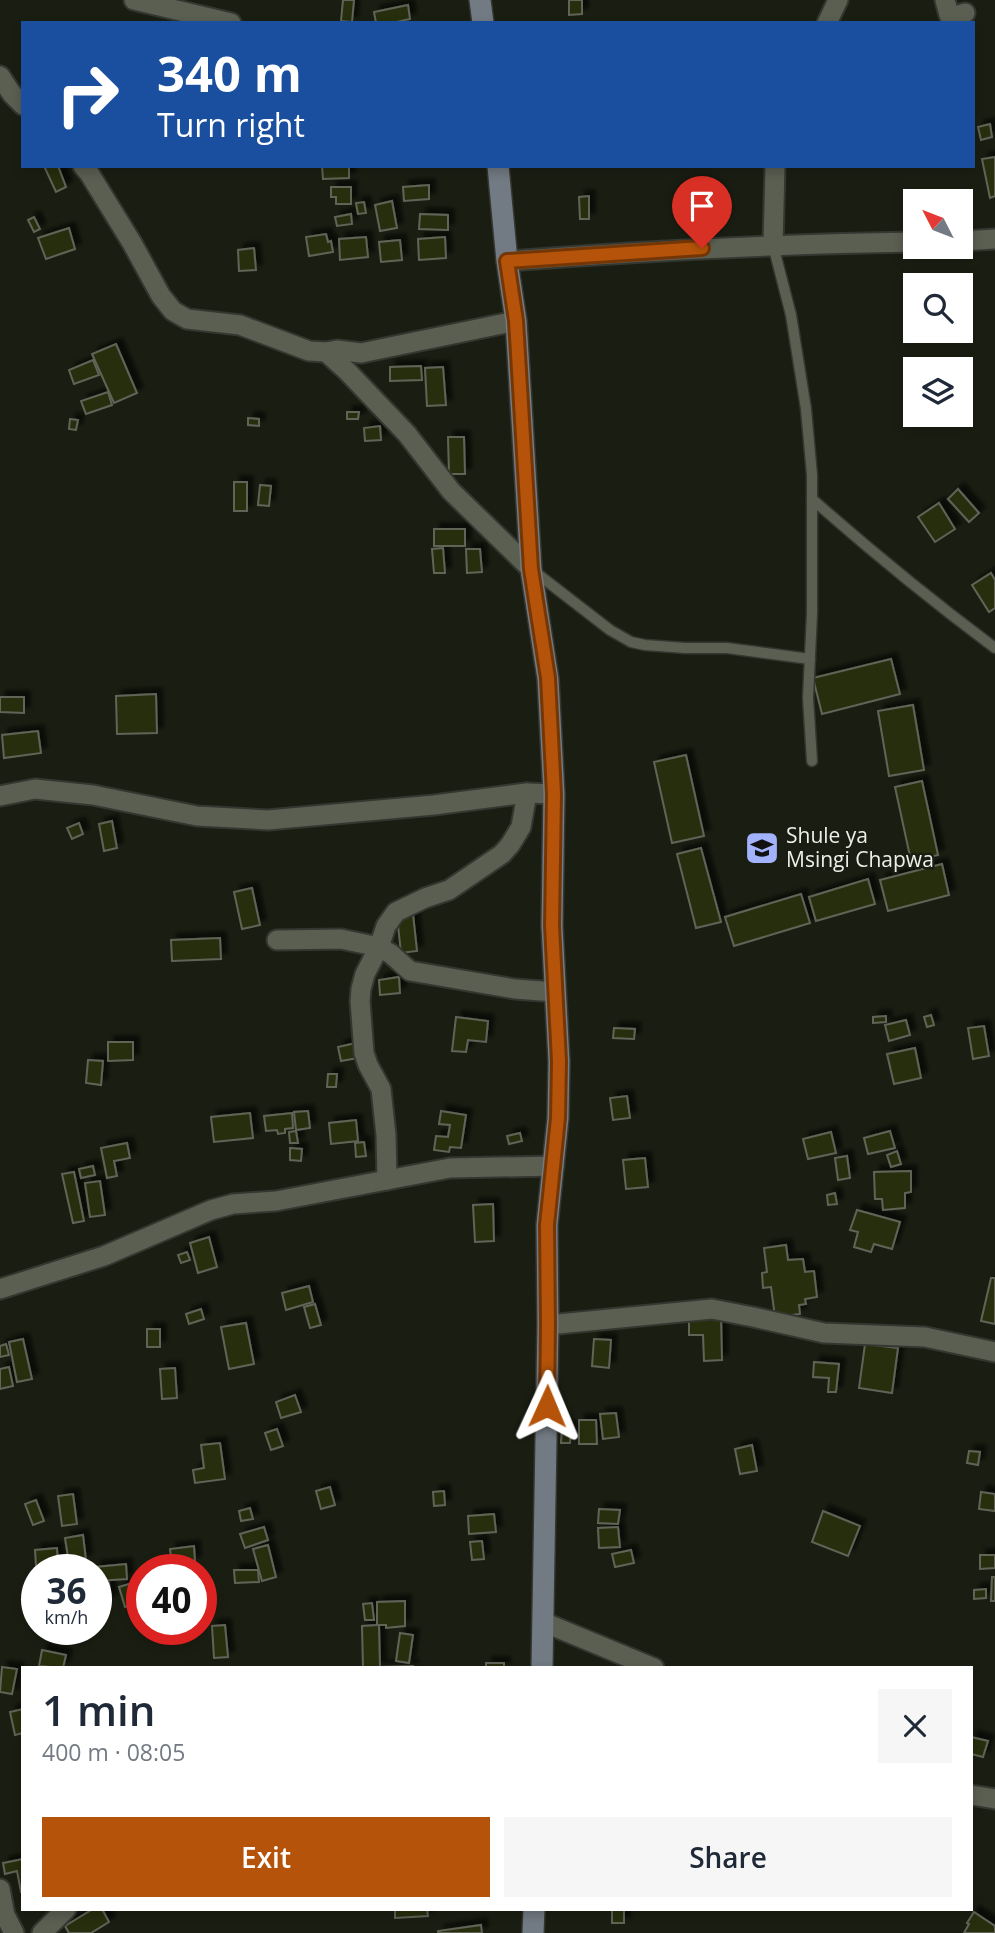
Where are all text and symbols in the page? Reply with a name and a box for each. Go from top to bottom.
text: 340 m [157,40,302,106]
icon: right [42,49,133,140]
text: Turn right [157,103,305,146]
pin [672,176,732,248]
icon: arrive [683,187,721,225]
north arrow [903,189,973,259]
map controls [903,189,973,427]
button: search [903,273,973,343]
button: layers [903,357,973,427]
place label: Shule ya Msingi Chapwa [786,821,934,873]
school or university icon: Shule ya Msingi Chapwa [743,829,781,867]
position arrow [510,1369,584,1443]
speed limit sign: 40 [126,1554,217,1645]
text: 36 [46,1567,87,1614]
text: km/h [45,1605,88,1629]
text: 1 min [42,1681,155,1738]
button: close [878,1689,952,1763]
text: 400 m · 08:05 [42,1736,185,1768]
button: Exit [42,1817,490,1897]
button: Share [504,1817,952,1897]

